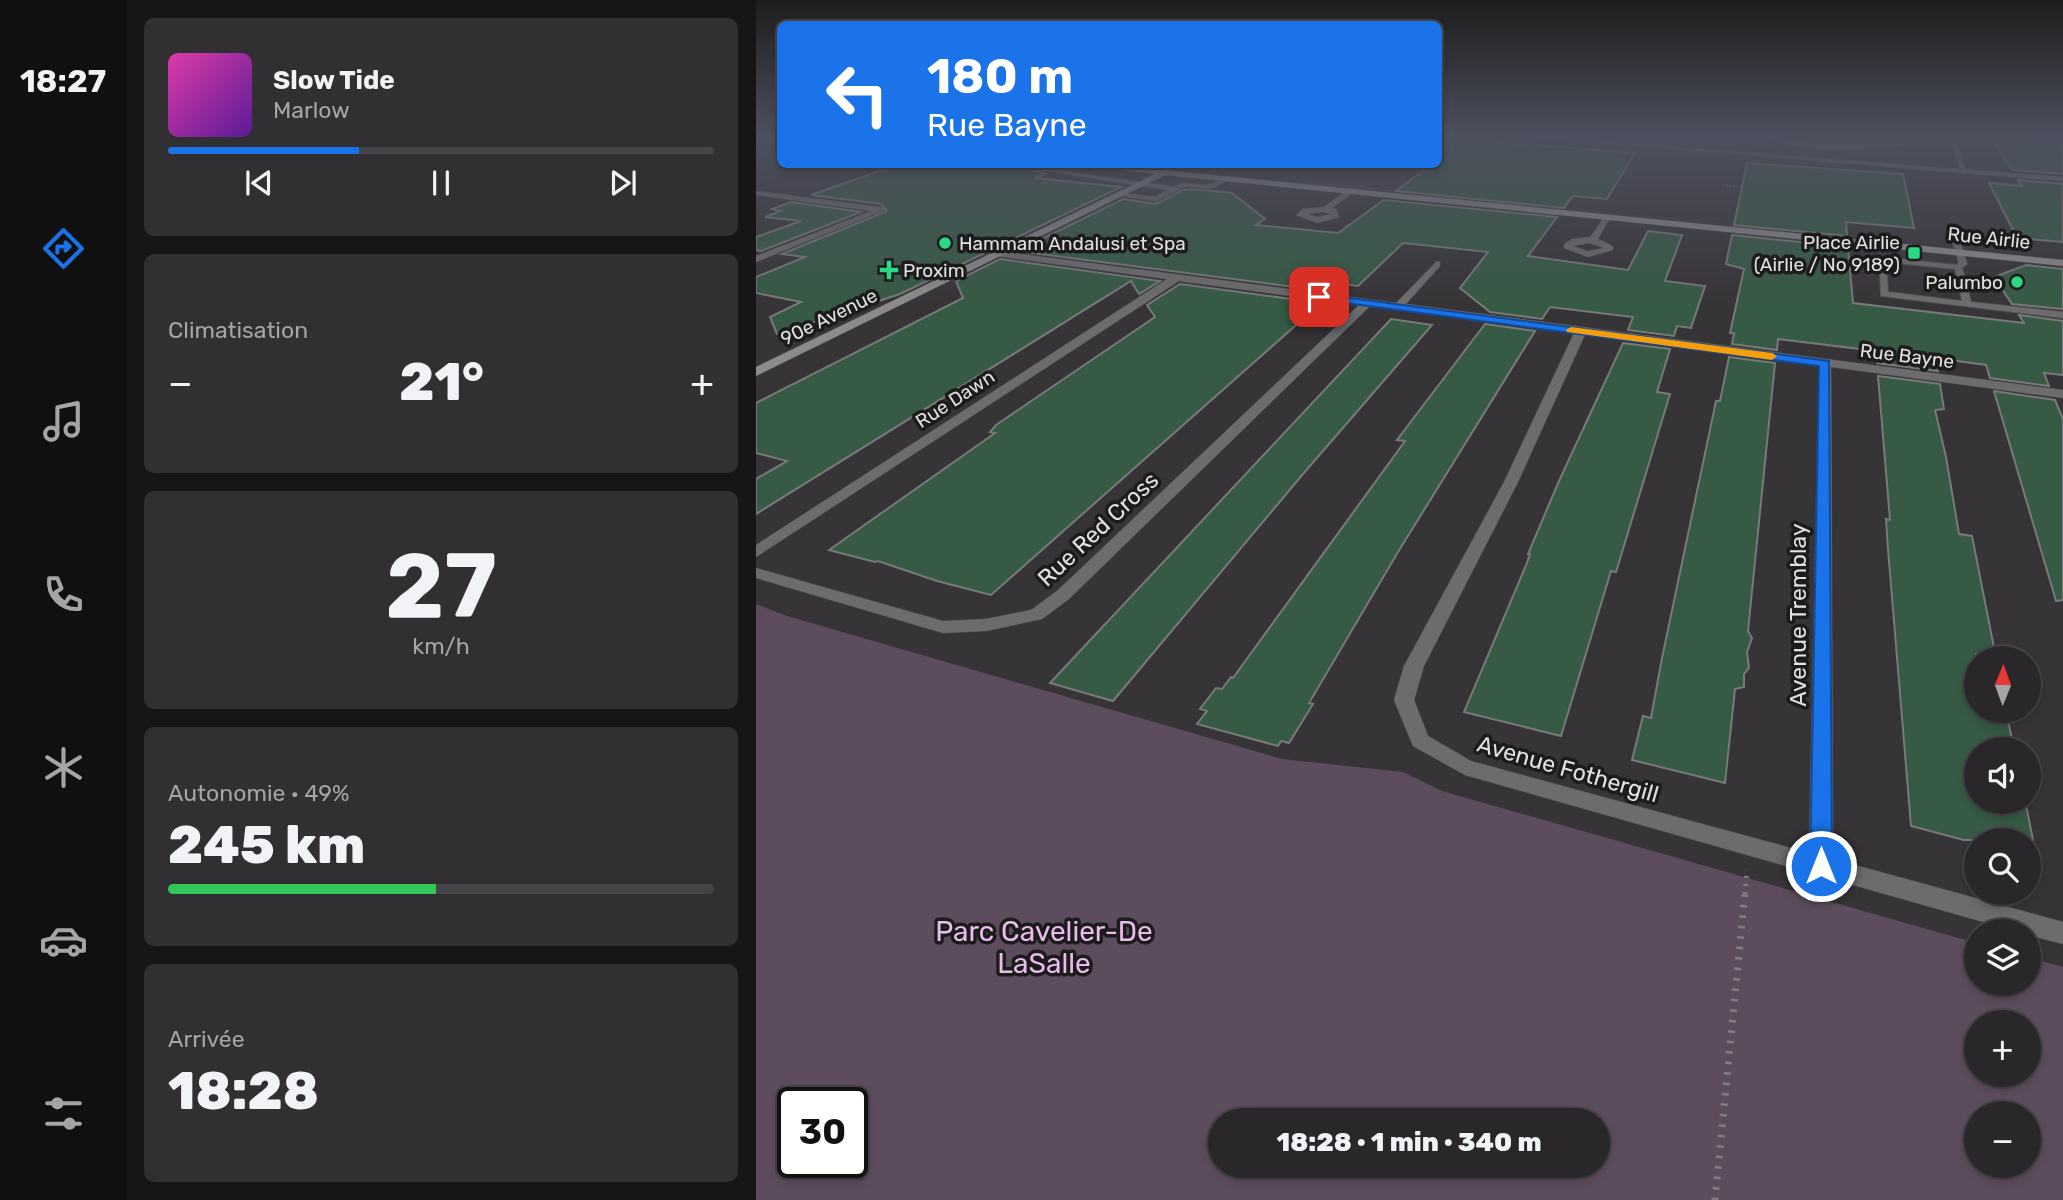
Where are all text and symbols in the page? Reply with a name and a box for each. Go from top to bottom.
text: 180 m [927,47,1073,105]
icon: left [812,49,903,140]
text: 18:27 [20,62,106,100]
text: Slow Tide [273,65,395,96]
text: Marlow [273,96,350,124]
text: Rue Bayne [927,106,1087,144]
icon: previous [240,164,278,202]
icon: pause [422,164,460,202]
icon: next [604,164,642,202]
street label: Rue Airlie [1946,222,2032,254]
icon: directions [39,224,88,273]
place label: Place Airlie (Airlie / No 9189) [1754,231,1900,276]
place label: Hammam Andalusi et Spa [959,232,1186,255]
marker: Hammam Andalusi et Spa [937,235,953,251]
marker: Place Airlie (Airlie / No 9189) [1906,245,1922,261]
place label: Proxim [903,259,965,282]
marker: Proxim [881,262,897,278]
pin [1289,267,1349,327]
place label: Palumbo [1925,271,2003,294]
marker: Palumbo [2009,274,2025,290]
icon: arrive [1300,278,1338,316]
street label: 90e Avenue [777,284,881,350]
text: Climatisation [168,316,308,344]
street label: Rue Bayne [1859,339,1955,373]
text: 21° [399,351,484,413]
text: − [168,360,193,406]
text: + [690,360,714,406]
street label: Rue Dawn [911,365,999,433]
icon: music [39,397,88,446]
street label: Rue Red Cross [1032,466,1164,592]
street label: Avenue Tremblay [1784,523,1812,707]
text: 27 [385,532,497,640]
icon: phone [39,570,88,619]
text: km/h [412,632,470,660]
north arrow [1964,646,2040,723]
map controls [1964,646,2041,1178]
street label: Avenue Fothergill [1474,730,1662,808]
button: sound [1964,737,2041,814]
icon: climate [39,743,88,792]
text: Autonomie · 49% [168,779,349,807]
text: 245 km [168,814,365,876]
button: search [1964,828,2041,905]
position arrow [1784,829,1858,903]
park label: Parc Cavelier-De LaSalle [935,915,1153,980]
icon: car [39,916,88,965]
button: layers [1964,919,2041,996]
button: + [1964,1010,2041,1087]
text: Arrivée [168,1025,245,1053]
text: 18:28 [168,1060,319,1122]
speed limit sign: 30 [777,1087,868,1178]
icon: filters [39,1089,88,1138]
button: − [1964,1101,2041,1178]
text: 18:28 · 1 min · 340 m [1276,1127,1542,1158]

